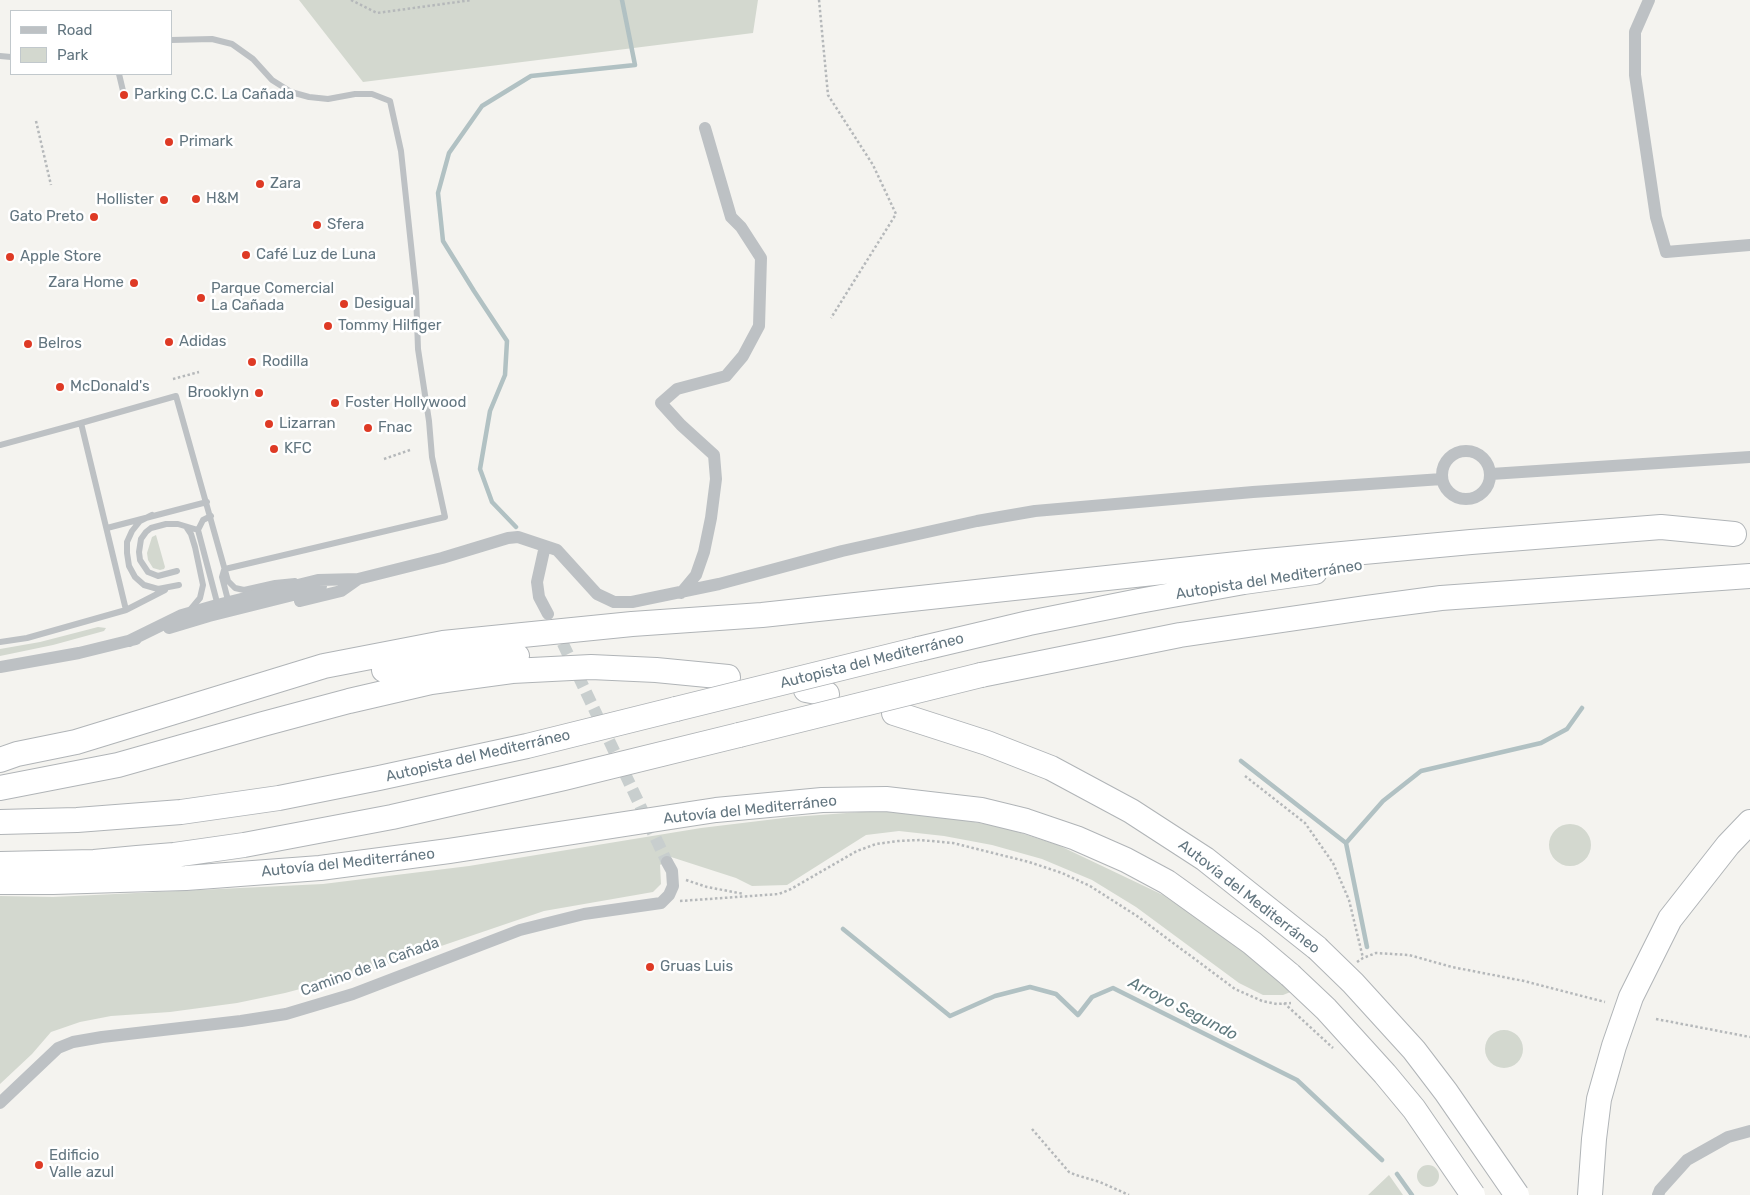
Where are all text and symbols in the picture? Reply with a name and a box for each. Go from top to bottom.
legend [10,10,172,75]
text: Road [57,21,93,39]
text: Park [57,46,88,64]
place label: Parking C.C. La Cañada [134,86,294,104]
marker: Parking C.C. La Cañada [118,89,130,101]
place label: Primark [179,133,233,151]
marker: Primark [163,136,175,148]
place label: Zara [270,175,301,193]
marker: Zara [254,178,266,190]
place label: H&M [206,190,239,208]
place label: Hollister [96,191,154,209]
marker: H&M [190,193,202,205]
marker: Hollister [158,194,170,206]
place label: Gato Preto [9,208,84,226]
marker: Gato Preto [88,211,100,223]
place label: Sfera [327,216,364,234]
marker: Sfera [311,219,323,231]
place label: Café Luz de Luna [256,246,376,264]
place label: Apple Store [20,248,101,266]
marker: Café Luz de Luna [240,249,252,261]
marker: Apple Store [4,251,16,263]
place label: Zara Home [48,274,124,292]
marker: Zara Home [128,277,140,289]
place label: Parque Comercial La Cañada [211,280,334,315]
marker: Parque Comercial La Cañada [195,292,207,304]
place label: Desigual [354,295,414,313]
marker: Desigual [338,298,350,310]
place label: Tommy Hilfiger [338,317,442,335]
marker: Tommy Hilfiger [322,320,334,332]
place label: Adidas [179,333,226,351]
place label: Belros [38,335,82,353]
marker: Adidas [163,336,175,348]
marker: Belros [22,338,34,350]
place label: Rodilla [262,353,308,371]
marker: Rodilla [246,356,258,368]
place label: McDonald's [70,378,150,396]
marker: McDonald's [54,381,66,393]
place label: Brooklyn [187,384,249,402]
marker: Brooklyn [253,387,265,399]
place label: Foster Hollywood [345,394,466,412]
marker: Foster Hollywood [329,397,341,409]
place label: Lizarran [279,415,336,433]
marker: Lizarran [263,418,275,430]
place label: Fnac [378,419,412,437]
marker: Fnac [362,422,374,434]
place label: KFC [284,440,312,458]
marker: KFC [268,443,280,455]
street label: Autopista del Mediterráneo [1174,556,1364,604]
street label: Autopista del Mediterráneo [778,629,966,693]
street label: Autopista del Mediterráneo [384,726,572,786]
street label: Autovía del Mediterráneo [662,792,838,828]
street label: Autovía del Mediterráneo [1175,836,1323,958]
street label: Autovía del Mediterráneo [260,845,436,881]
street label: Camino de la Cañada [298,934,442,1000]
place label: Gruas Luis [660,958,733,976]
marker: Gruas Luis [644,961,656,973]
water label: Arroyo Segundo [1125,973,1241,1045]
place label: Edificio Valle azul [49,1147,114,1182]
marker: Edificio Valle azul [33,1159,45,1171]

